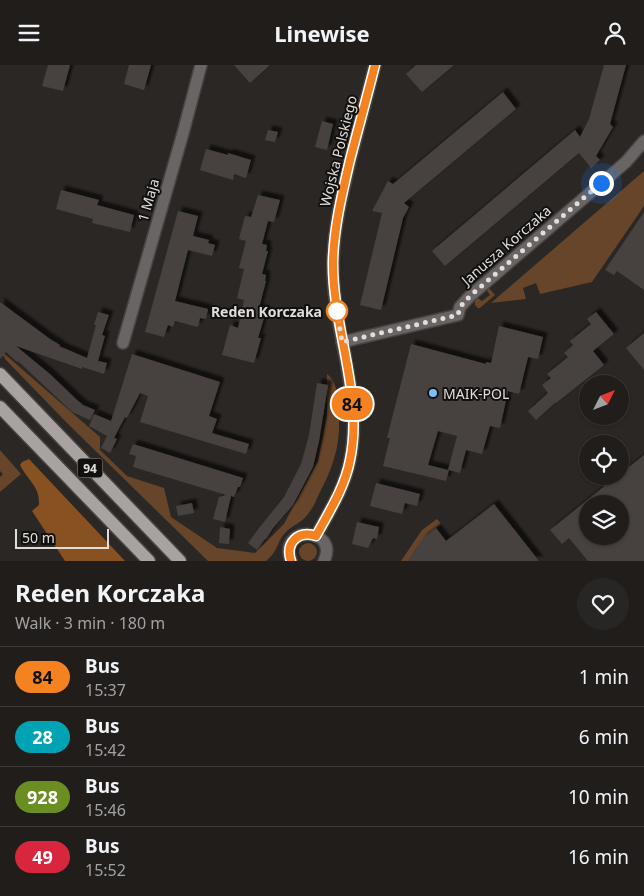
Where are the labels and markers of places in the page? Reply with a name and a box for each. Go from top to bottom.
marker: Reden Korczaka [326,300,348,322]
place label: Reden Korczaka [211,302,322,321]
place label: MAIK-POL [443,384,509,403]
marker: MAIK-POL [427,387,439,399]

